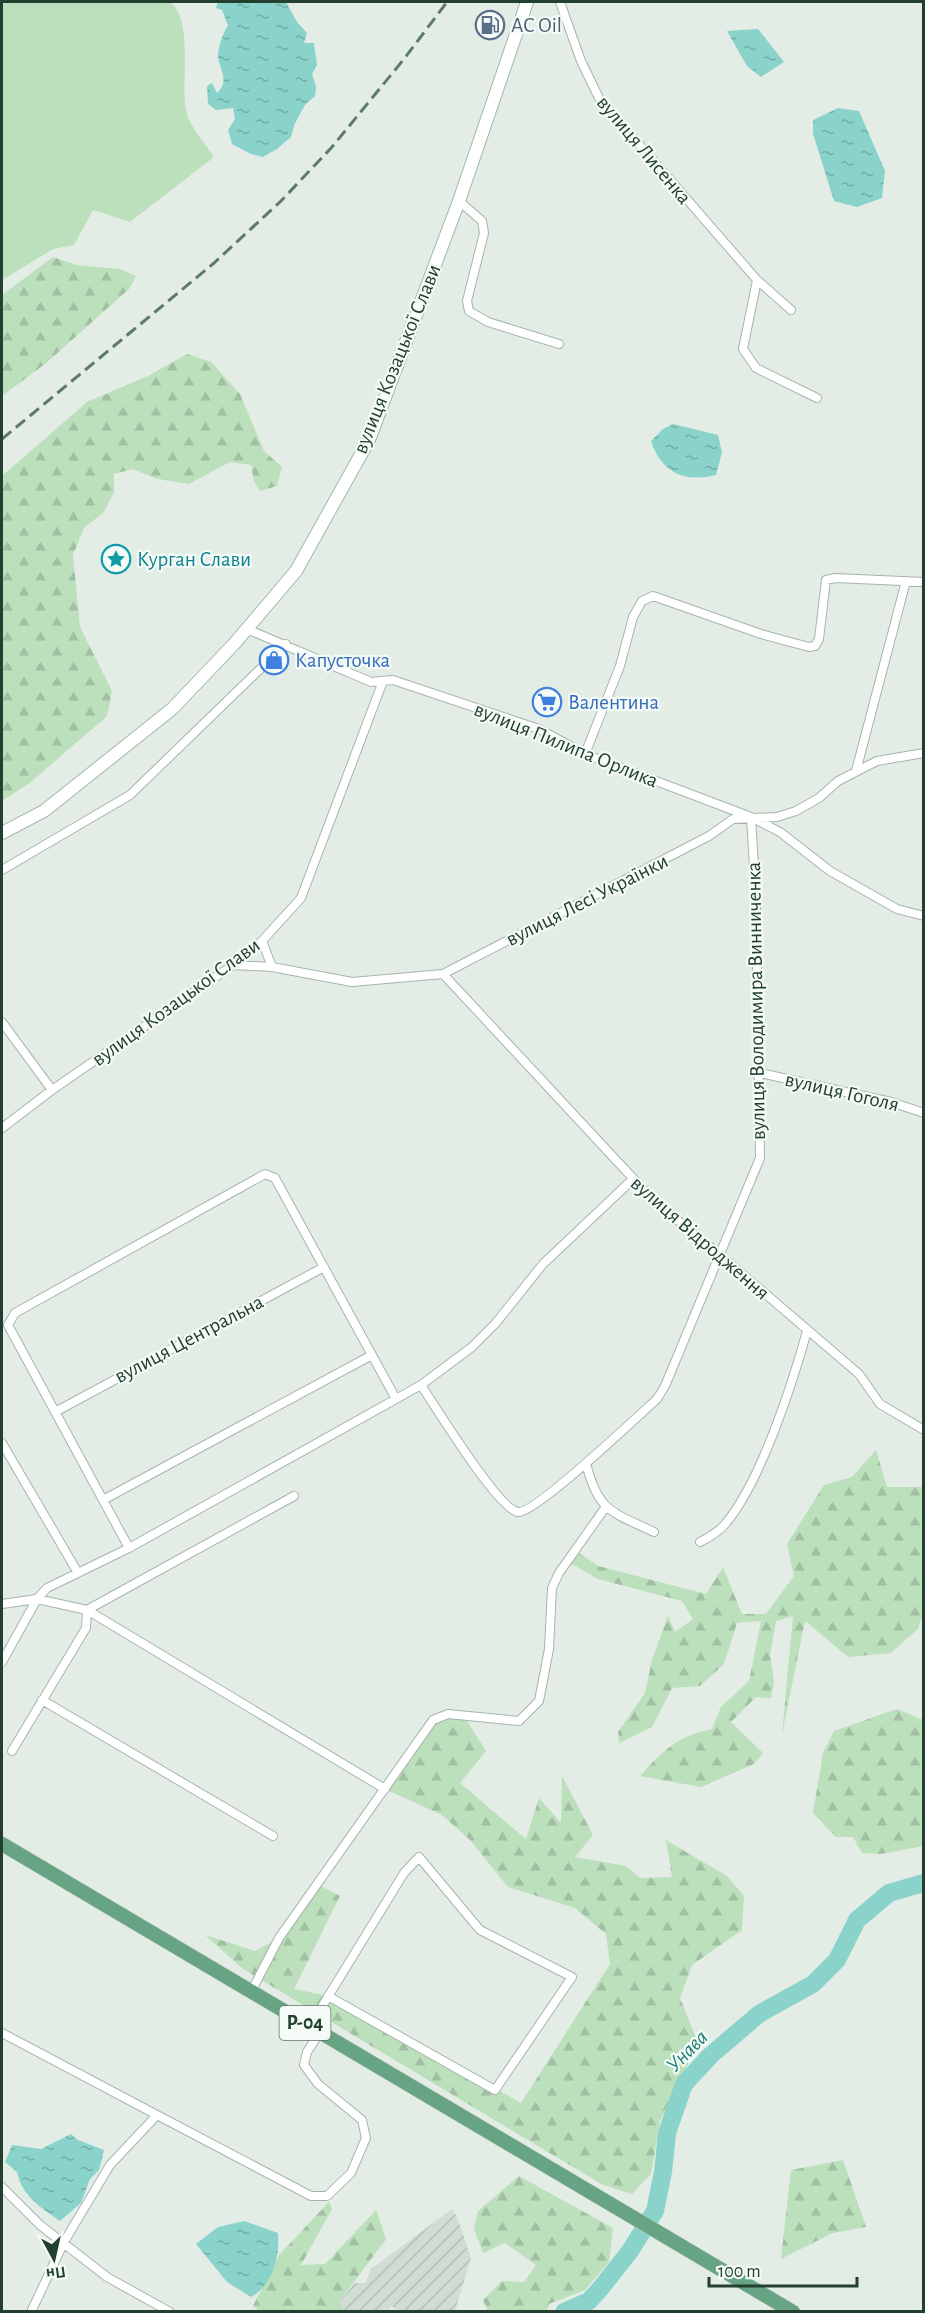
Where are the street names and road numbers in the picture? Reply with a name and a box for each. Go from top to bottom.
street label: вулиця Лисенка [593,92,696,209]
street label: вулиця Козацької Слави [349,261,445,457]
street label: вулиця Пилипа Орлика [471,698,661,792]
street label: вулиця Лесі Українки [503,850,671,950]
street label: вулиця Володимира Винниченка [743,861,769,1140]
street label: вулиця Козацької Слави [88,934,264,1070]
street label: вулиця Гоголя [783,1069,901,1115]
street label: вулиця Відродження [627,1172,773,1304]
street label: вулиця Центральна [111,1291,267,1387]
road number: Р-04 [280,2006,330,2040]

